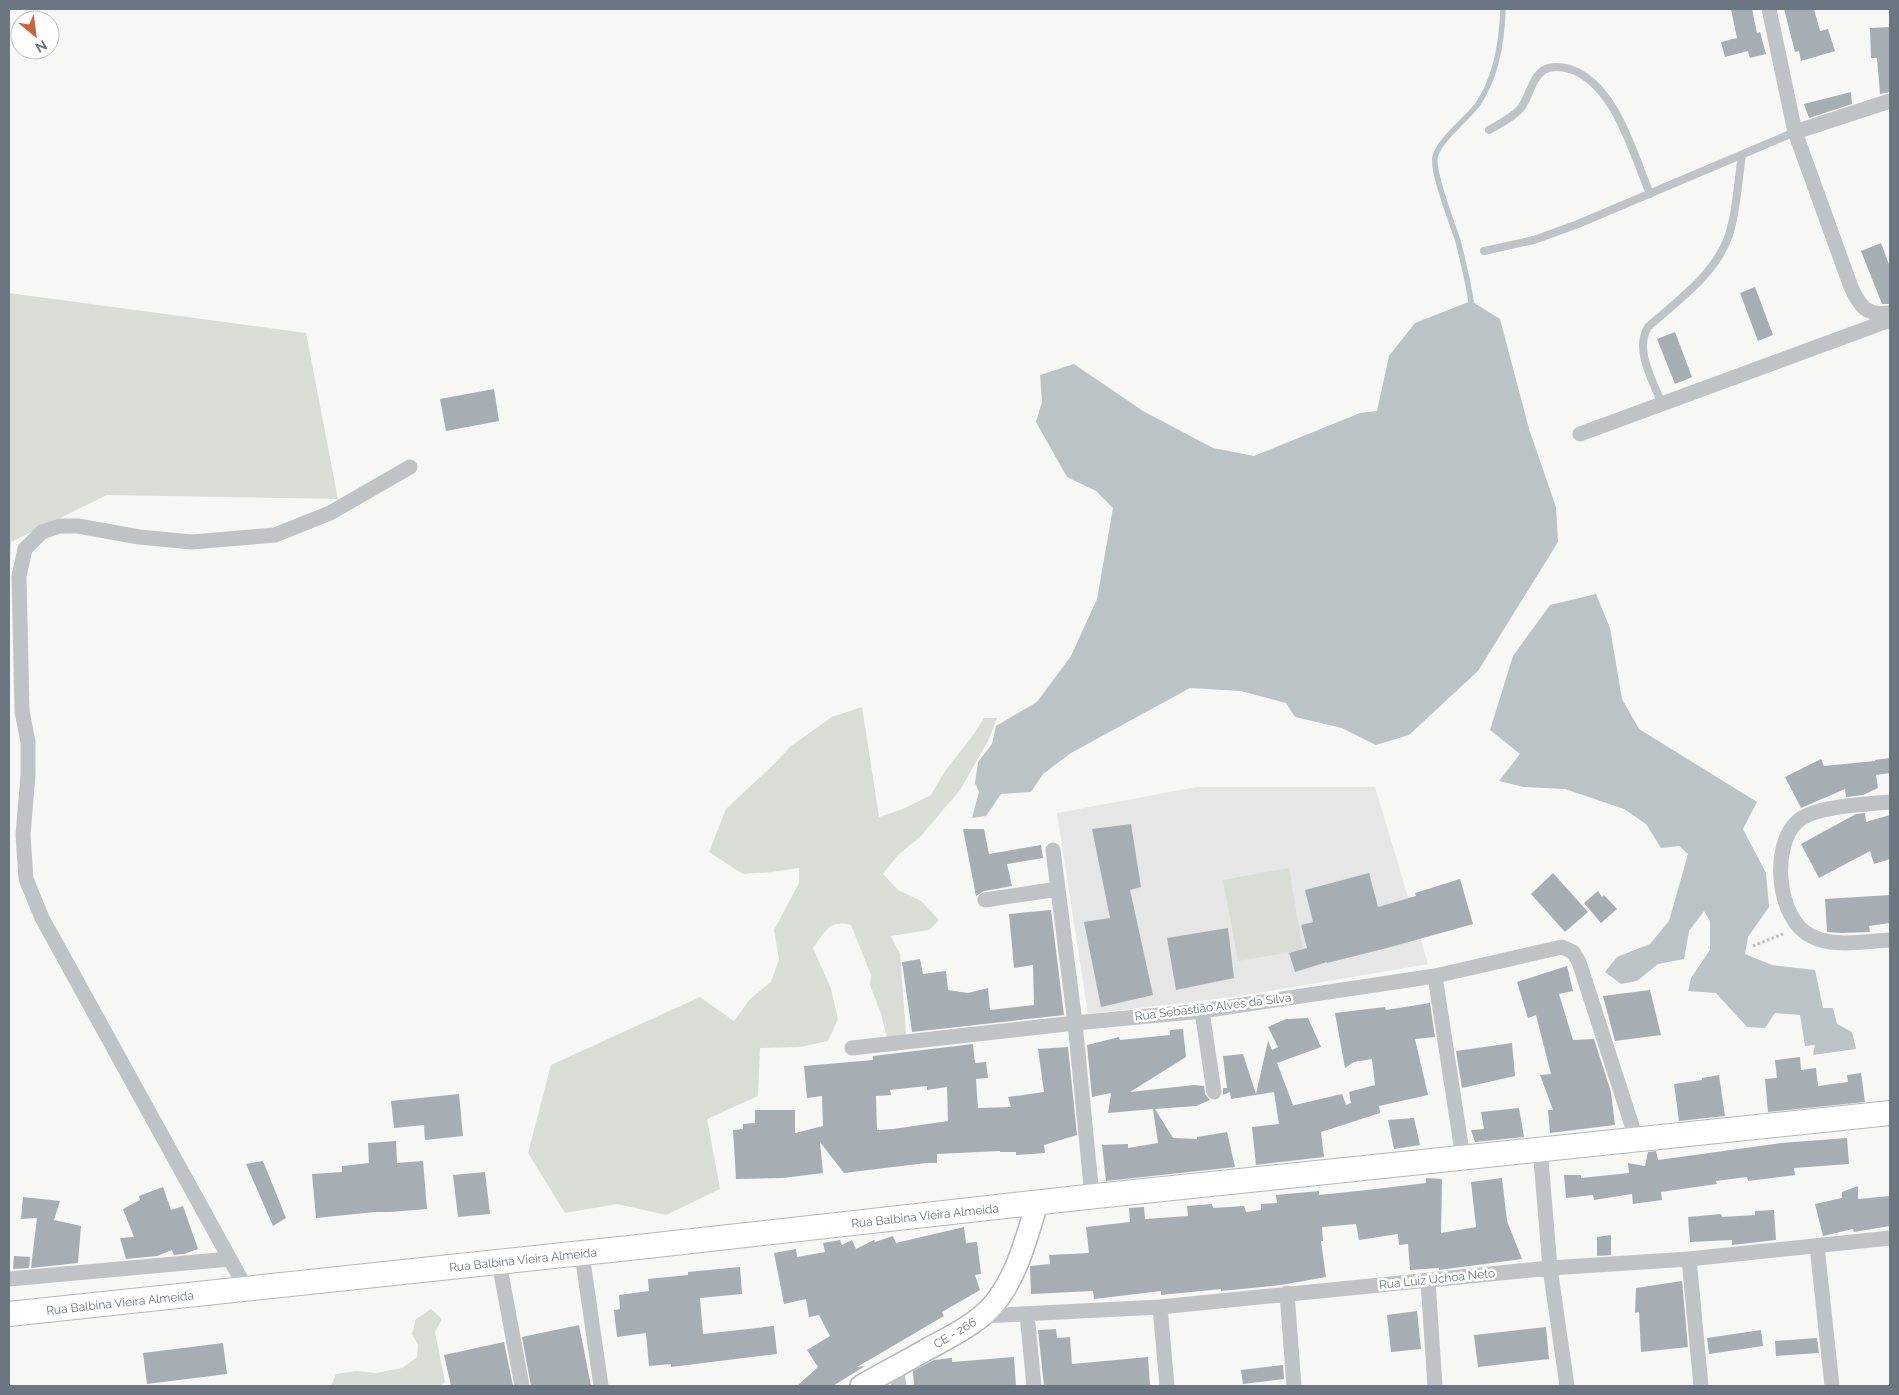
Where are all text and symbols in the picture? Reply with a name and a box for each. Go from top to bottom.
north arrow [10,10,60,60]
text: N [33,37,50,56]
street label: Rua Sebastião Alves da Silva [1134,990,1292,1024]
street label: Rua Balbina Vieira Almeida [850,1201,1000,1231]
street label: Rua Balbina Vieira Almeida [448,1245,598,1275]
street label: Rua Luiz Uchoa Neto [1378,1266,1496,1292]
street label: Rua Balbina Vieira Almeida [45,1288,195,1318]
street label: CE - 266 [931,1315,979,1351]

